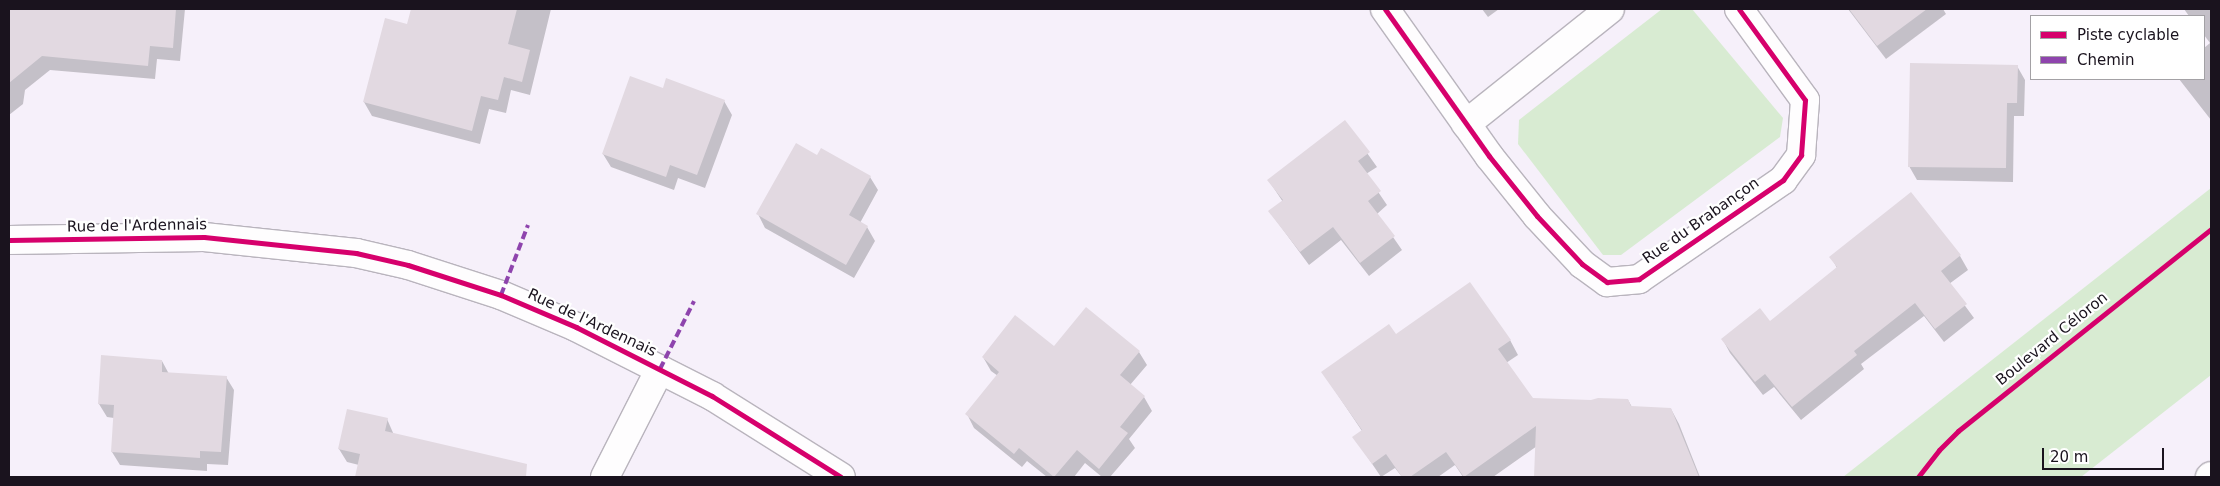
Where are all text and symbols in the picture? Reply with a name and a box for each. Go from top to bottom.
legend [2030,15,2205,80]
text: Piste cyclable [2077,26,2179,44]
text: Chemin [2077,51,2135,69]
street label: Rue du Brabançon [1639,174,1763,268]
street label: Rue de l'Ardennais [67,216,207,236]
street label: Rue de l'Ardennais [525,285,659,361]
street label: Boulevard Céloron [1993,289,2111,389]
scale bar [2045,438,2168,470]
text: 20 m [2050,448,2088,466]

